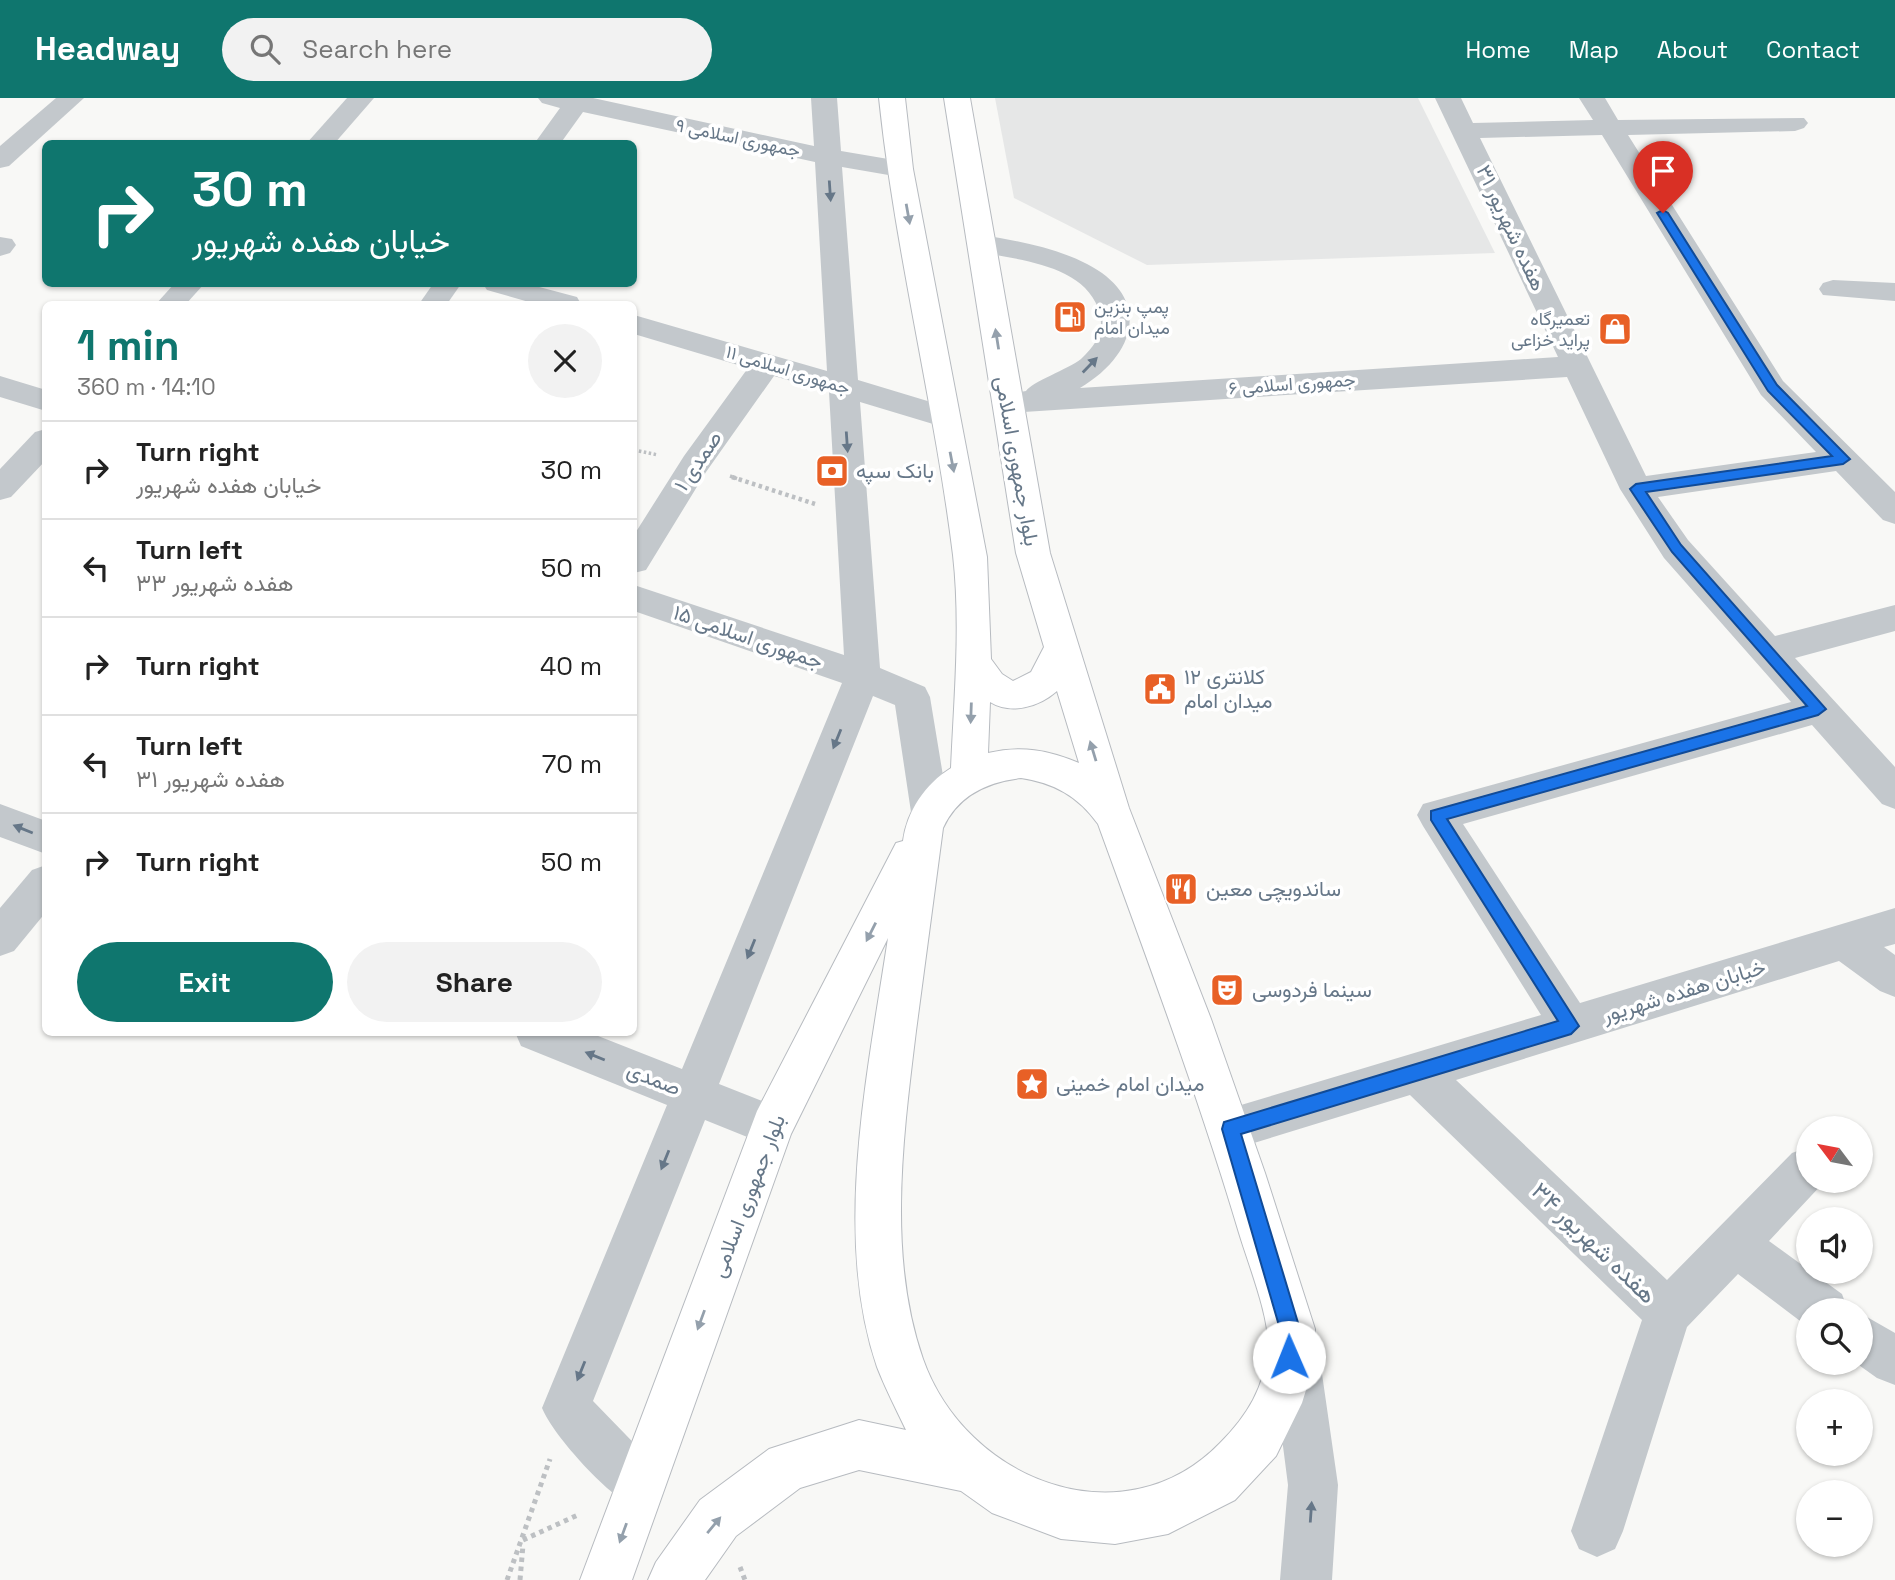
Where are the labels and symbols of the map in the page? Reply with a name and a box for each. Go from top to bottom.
street label: جمهوری اسلامی ۹ [674,113,803,162]
pin [1633,141,1693,213]
street label: هفده شهریور ۳۱ [1470,160,1552,295]
one-way arrow [825,180,836,202]
one-way arrow [903,203,914,225]
place label: پمپ بنزین میدان امام [1094,295,1170,340]
fuel station icon: پمپ بنزین میدان امام [1051,298,1089,336]
place label: تعمیرگاه پراید خزاعی [1511,307,1590,352]
shop icon: تعمیرگاه پراید خزاعی [1596,310,1634,348]
one-way arrow [991,328,1002,350]
street label: جمهوری اسلامی ۱۱ [723,340,853,399]
one-way arrow [1082,357,1099,374]
street label: جمهوری اسلامی ۶ [1228,368,1356,399]
street label: بلوار جمهوری اسلامی [989,374,1046,548]
street label: صمدی ۱ [668,425,728,496]
one-way arrow [842,431,853,453]
one-way arrow [946,451,957,473]
bank icon: بانک سپه [813,452,851,490]
place label: بانک سپه [856,457,934,485]
street label: جمهوری اسلامی ۱۵ [670,598,827,675]
place label: کلانتری ۱۲ میدان امام [1184,663,1273,715]
public building icon: کلانتری ۱۲ میدان امام [1141,670,1179,708]
one-way arrow [966,702,977,724]
one-way arrow [832,729,843,750]
one-way arrow [1087,740,1098,761]
one-way arrow [12,824,33,835]
restaurant icon: ساندویچی معین [1162,870,1200,908]
place label: ساندویچی معین [1206,875,1341,903]
one-way arrow [865,923,877,943]
one-way arrow [746,939,757,960]
street label: خیابان هفده شهریور [1598,953,1769,1028]
theatre icon: سینما فردوسی [1208,971,1246,1009]
place label: سینما فردوسی [1252,976,1372,1003]
one-way arrow [584,1050,605,1061]
street label: صمدی [623,1056,685,1101]
place icon: میدان امام خمینی [1013,1065,1051,1103]
place label: میدان امام خمینی [1056,1070,1204,1098]
street label: بلوار جمهوری اسلامی [704,1111,791,1281]
north arrow [1796,1116,1872,1194]
one-way arrow [660,1150,671,1171]
street label: هفده شهریور ۳۴ [1525,1175,1663,1310]
one-way arrow [696,1309,707,1330]
position arrow [1252,1320,1326,1394]
one-way arrow [575,1361,586,1382]
one-way arrow [1306,1501,1317,1523]
one-way arrow [706,1517,721,1534]
one-way arrow [617,1523,628,1544]

